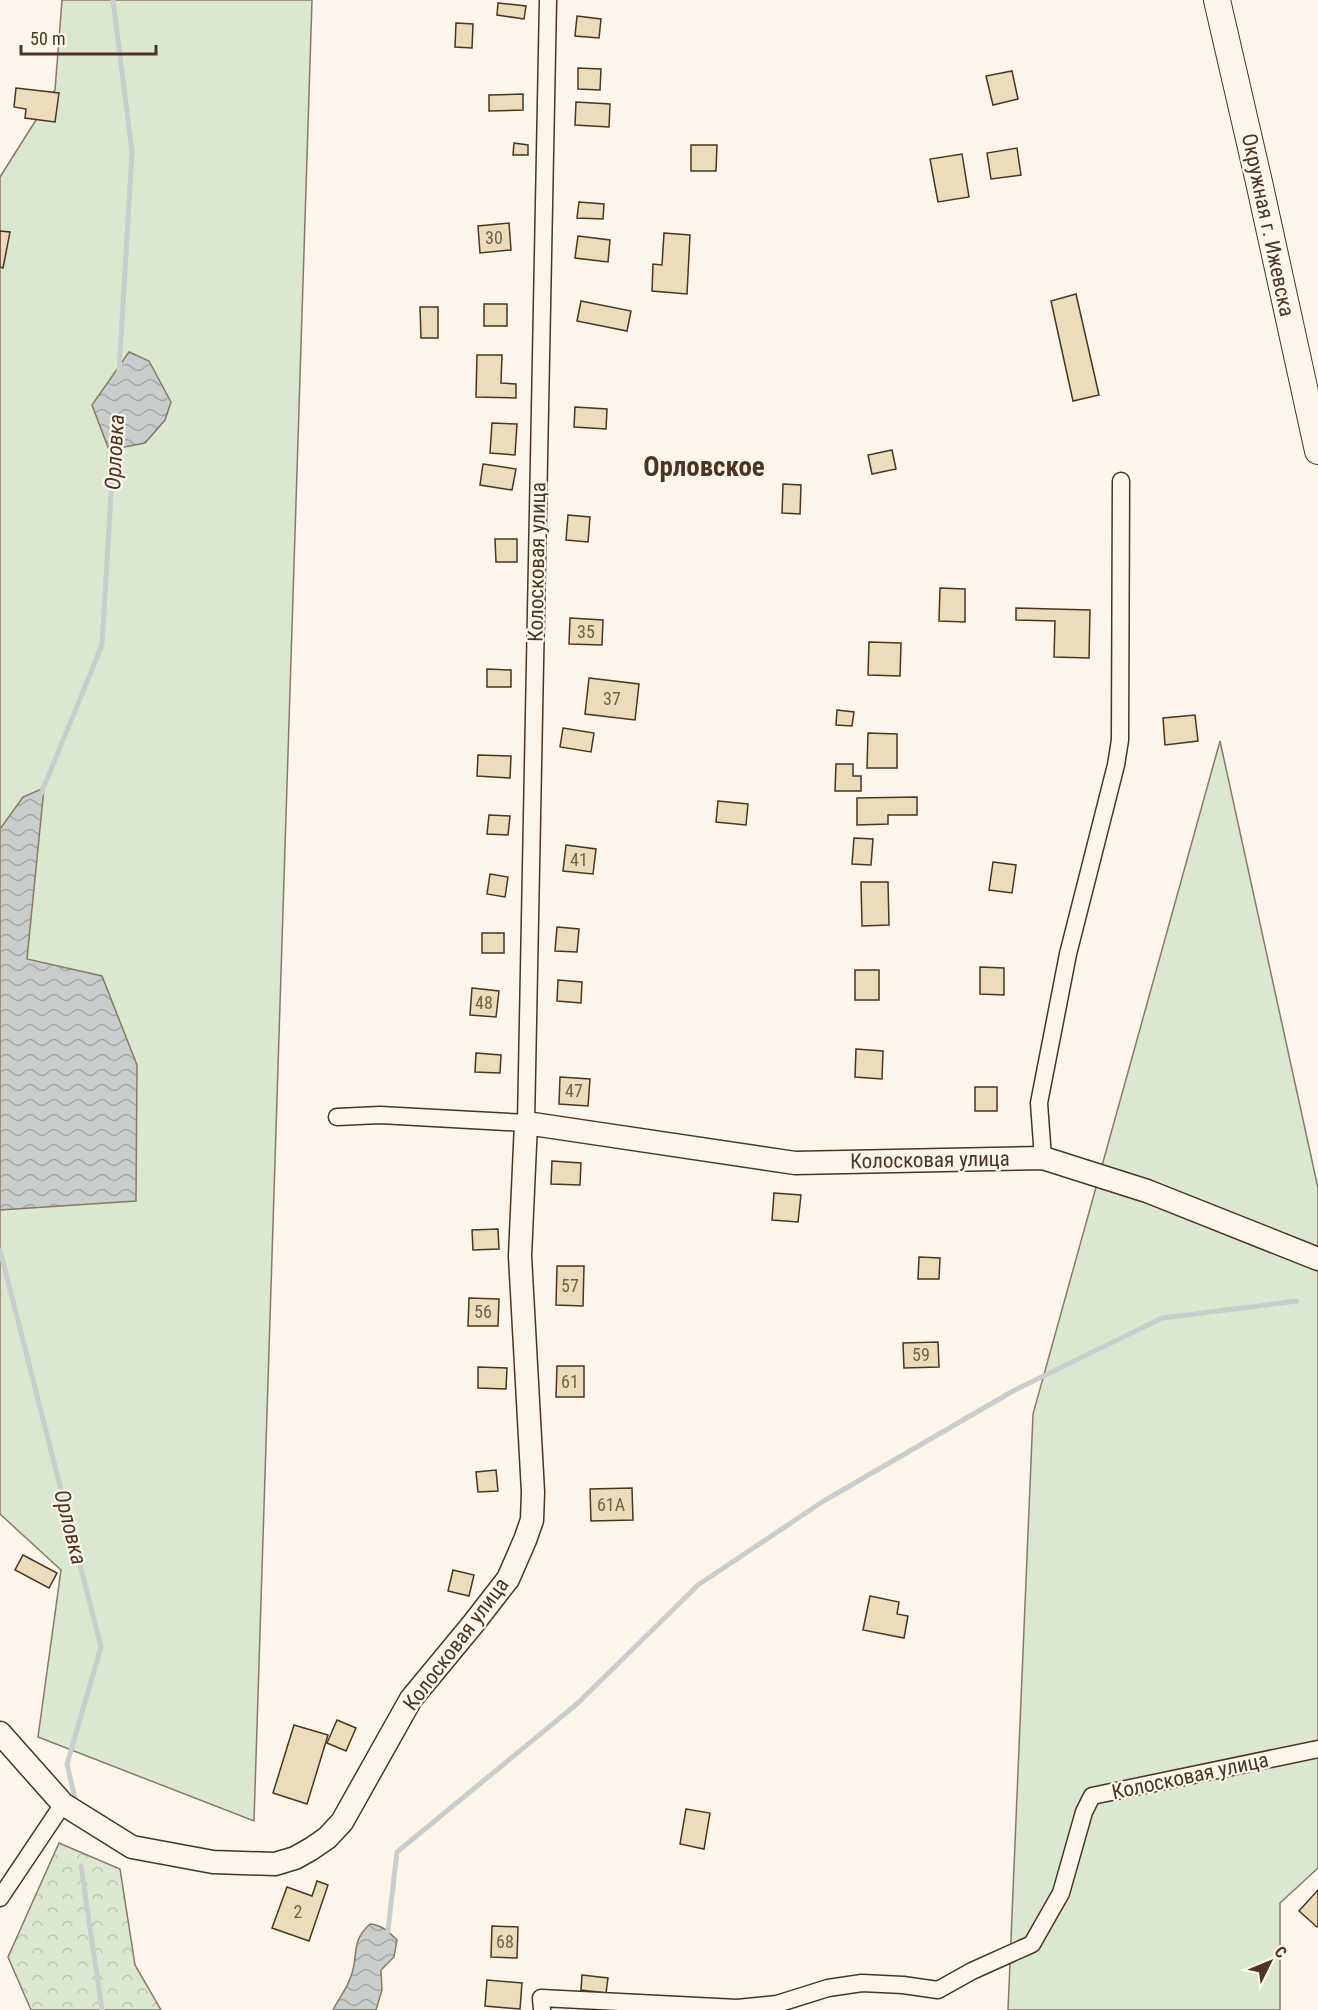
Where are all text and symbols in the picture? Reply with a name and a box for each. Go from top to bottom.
scale bar [21,18,156,56]
text: 50 m [30,28,65,49]
street label: Окружная г. Ижевска [1237,131,1299,319]
house number: 30 [485,227,503,248]
water label: Орловка [100,413,129,491]
district label: Орловское [643,451,765,483]
street label: Колосковая улица [524,482,550,642]
house number: 35 [577,621,595,642]
house number: 37 [603,688,621,709]
house number: 41 [570,849,588,870]
house number: 48 [475,992,493,1013]
house number: 47 [565,1080,583,1101]
street label: Колосковая улица [850,1147,1010,1173]
house number: 57 [561,1275,579,1296]
house number: 56 [474,1301,492,1322]
house number: 59 [912,1344,930,1365]
house number: 61 [561,1371,579,1392]
water label: Орловка [49,1487,92,1567]
house number: 61А [597,1494,626,1515]
street label: Колосковая улица [398,1573,514,1715]
street label: Колосковая улица [1109,1748,1271,1804]
house number: 2 [294,1901,303,1922]
house number: 68 [496,1931,514,1952]
north arrow [1240,1932,1300,1992]
text: С [1271,1942,1291,1962]

